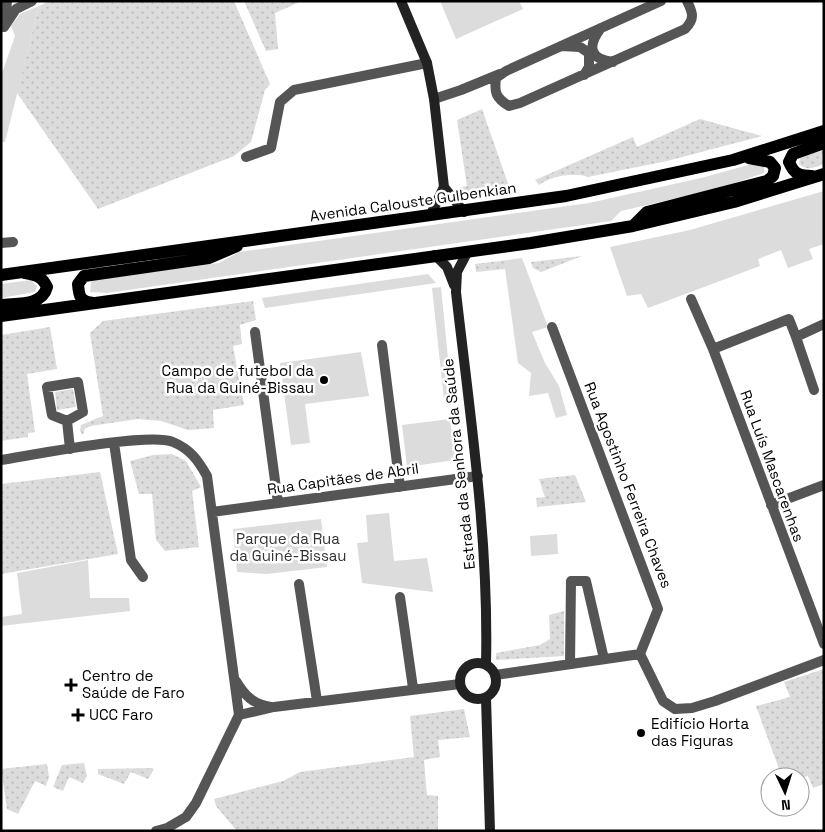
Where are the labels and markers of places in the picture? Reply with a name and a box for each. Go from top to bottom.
place label: Campo de futebol da Rua da Guiné-Bissau [162,361,314,397]
marker: Campo de futebol da Rua da Guiné-Bissau [318,374,330,386]
place label: Centro de Saúde de Faro [82,666,185,702]
marker: Centro de Saúde de Faro [64,678,78,692]
place label: UCC Faro [89,705,153,724]
marker: UCC Faro [71,708,85,722]
place label: Edifício Horta das Figuras [651,714,749,750]
marker: Edifício Horta das Figuras [635,727,647,739]

